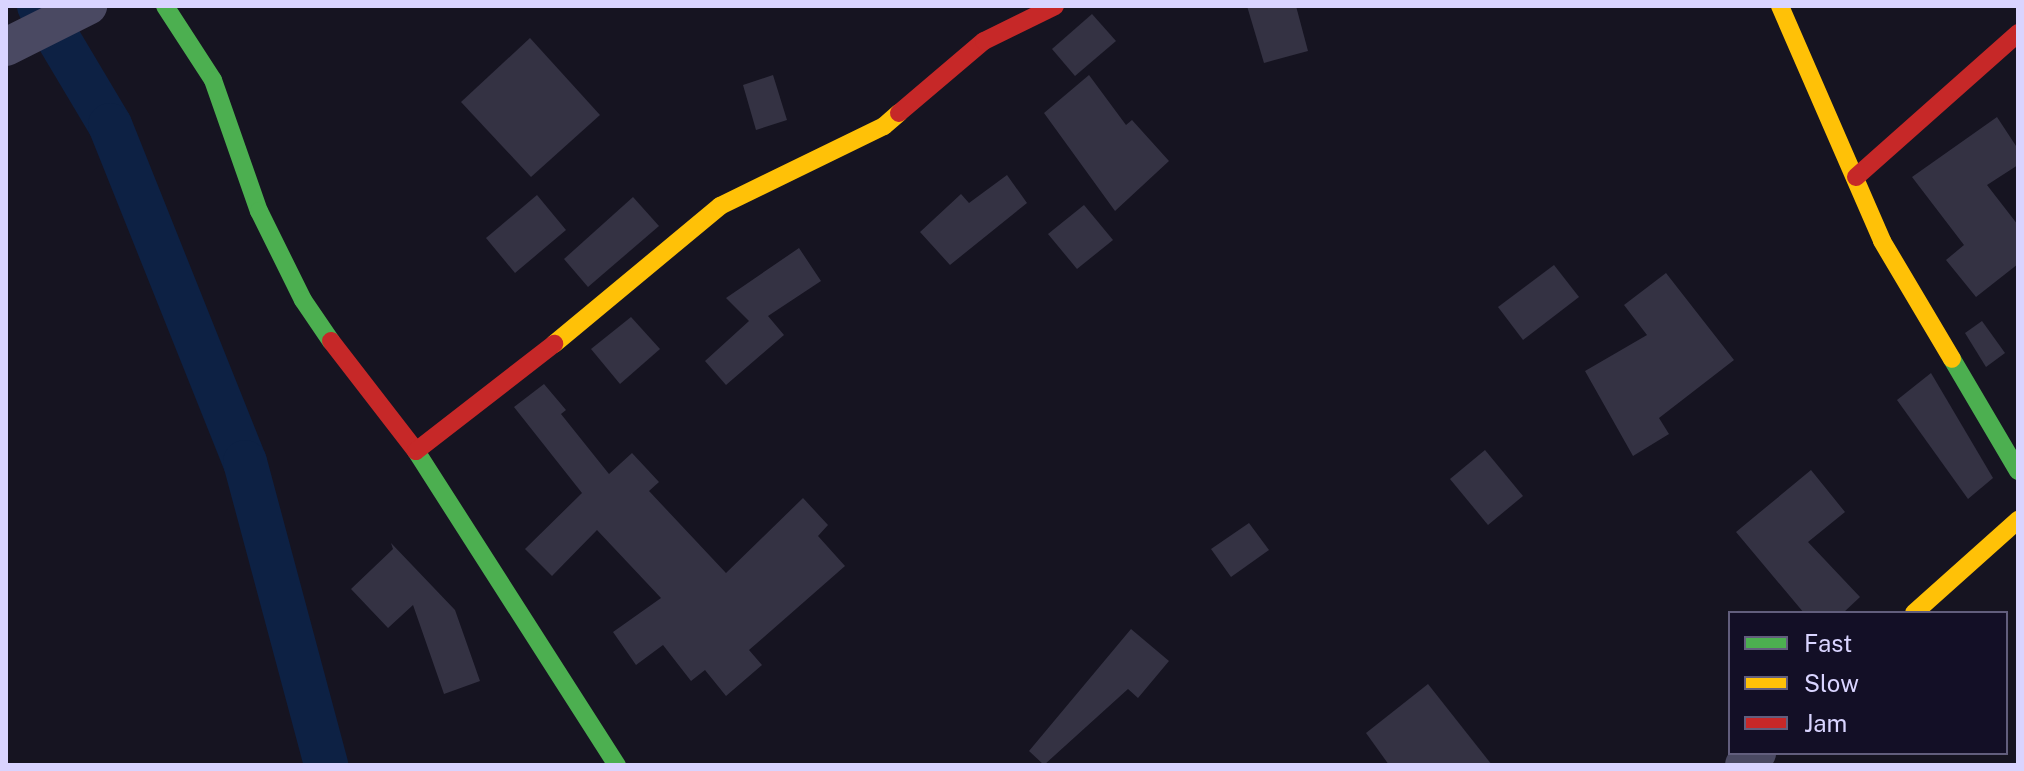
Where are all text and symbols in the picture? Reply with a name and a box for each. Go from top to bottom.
legend [1728,611,2008,755]
text: Fast [1804,629,1852,657]
text: Slow [1804,669,1859,697]
text: Jam [1804,709,1847,737]

